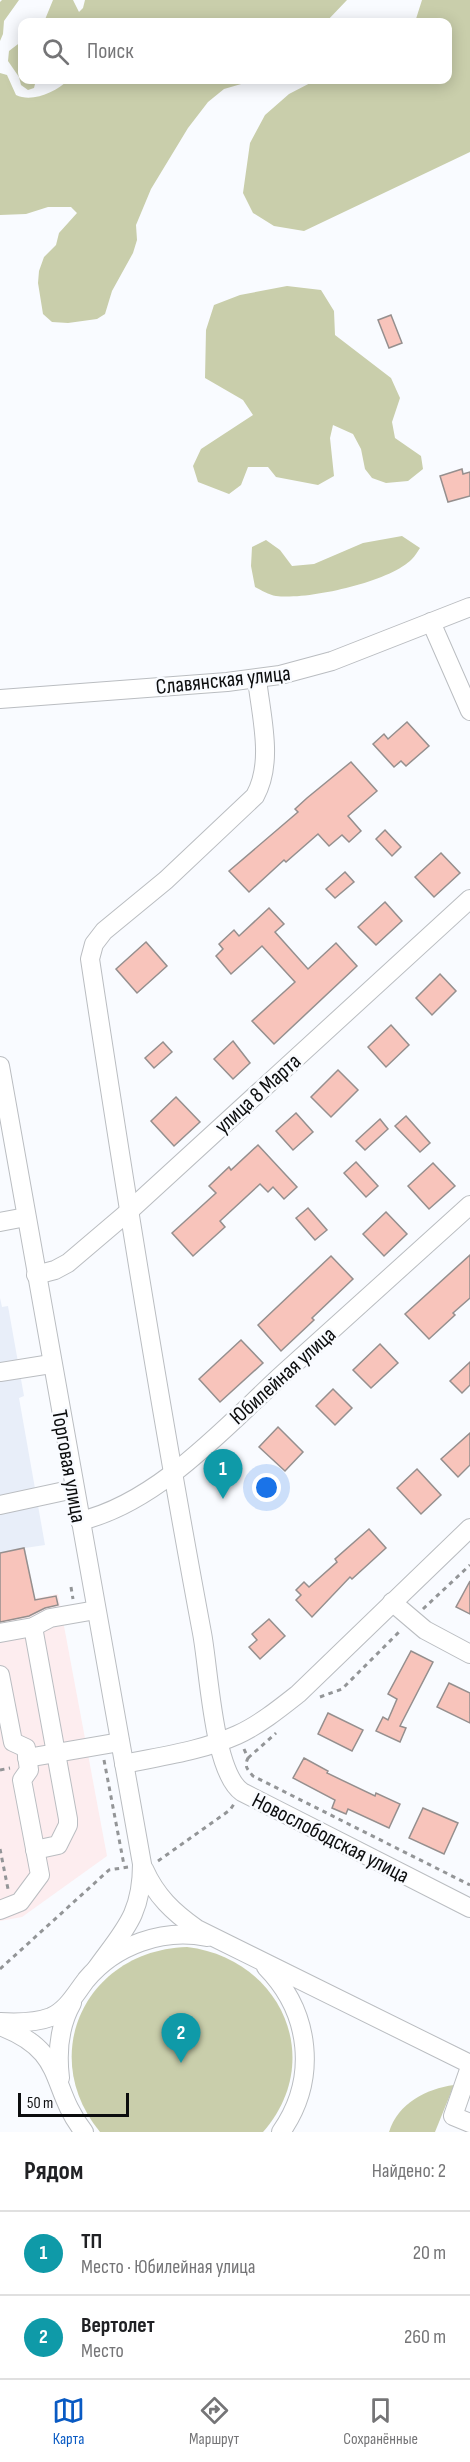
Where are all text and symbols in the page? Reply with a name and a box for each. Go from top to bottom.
search box [18,18,452,84]
icon: search [39,35,72,68]
text: Поиск [87,38,133,65]
street label: Славянская улица [154,660,292,701]
street label: улица 8 Марта [209,1048,307,1140]
street label: Юбилейная улица [224,1321,342,1431]
street label: Торговая улица [45,1408,92,1525]
pin: 1 [204,1450,242,1499]
your location [252,1473,281,1502]
street label: Новослободская улица [247,1787,413,1890]
pin: 2 [162,2014,201,2063]
scale bar [18,2090,129,2118]
text: 50 m [27,2094,53,2113]
text: Рядом [24,2156,83,2187]
text: Найдено: 2 [372,2159,446,2183]
text: ТП [81,2228,102,2255]
text: 1 [40,2241,47,2265]
text: 20 m [413,2241,446,2265]
text: Место · Юбилейная улица [81,2255,255,2279]
text: Вертолет [81,2312,155,2339]
text: 2 [39,2325,48,2349]
text: 260 m [404,2325,446,2349]
text: Место [81,2339,124,2363]
tab: Карта [52,2394,85,2449]
tab: Маршрут [189,2394,239,2449]
tab: Сохранённые [343,2394,418,2449]

